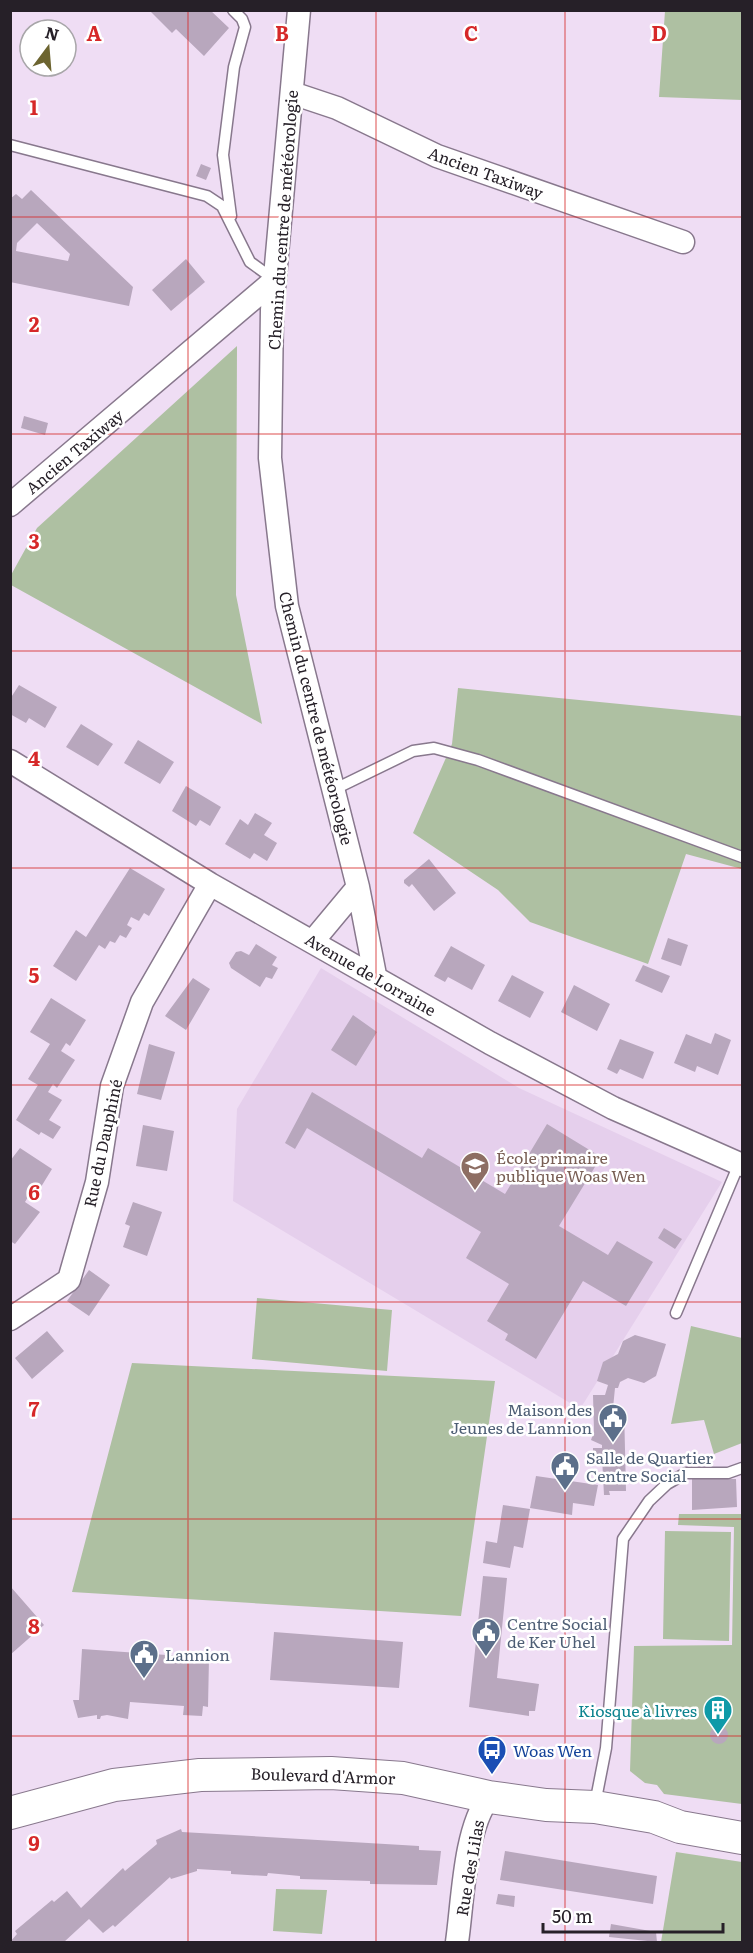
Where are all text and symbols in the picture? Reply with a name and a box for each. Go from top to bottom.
text: A [86,17,102,47]
text: B [275,17,289,47]
text: C [464,17,478,47]
text: D [651,17,667,47]
north arrow [18,18,78,78]
text: N [43,19,62,46]
street label: Chemin du centre de météorologie [261,89,303,351]
text: 1 [30,91,38,121]
street label: Ancien Taxiway [425,140,548,204]
text: 2 [29,308,40,338]
street label: Ancien Taxiway [20,402,129,499]
text: 3 [28,525,40,555]
street label: Chemin du centre de météorologie [274,589,360,847]
text: 4 [28,742,40,772]
street label: Avenue de Lorraine [301,927,441,1021]
text: 5 [29,959,40,989]
street label: Rue du Dauphiné [77,1077,127,1209]
place label: École primaire publique Woas Wen [496,1145,646,1187]
school or university icon: École primaire publique Woas Wen [459,1150,491,1192]
text: 6 [28,1176,40,1206]
text: 7 [29,1393,40,1423]
place label: Maison des Jeunes de Lannion [450,1397,592,1439]
public building icon: Maison des Jeunes de Lannion [597,1402,629,1444]
place label: Salle de Quartier Centre Social [586,1445,714,1487]
public building icon: Salle de Quartier Centre Social [549,1450,581,1492]
text: 8 [28,1610,40,1640]
place label: Centre Social de Ker Uhel [507,1611,608,1653]
public building icon: Centre Social de Ker Uhel [470,1616,502,1658]
public building icon: Lannion [128,1638,160,1680]
place label: Lannion [165,1642,230,1666]
building icon: Kiosque à livres [702,1694,734,1736]
place label: Kiosque à livres [578,1698,697,1722]
bus stop icon: Woas Wen [476,1734,508,1776]
place label: Woas Wen [513,1738,592,1762]
street label: Boulevard d'Armor [250,1760,396,1790]
street label: Rue des Lilas [449,1818,489,1918]
text: 9 [28,1827,40,1857]
scale bar [543,1896,723,1934]
text: 50 m [552,1902,593,1929]

